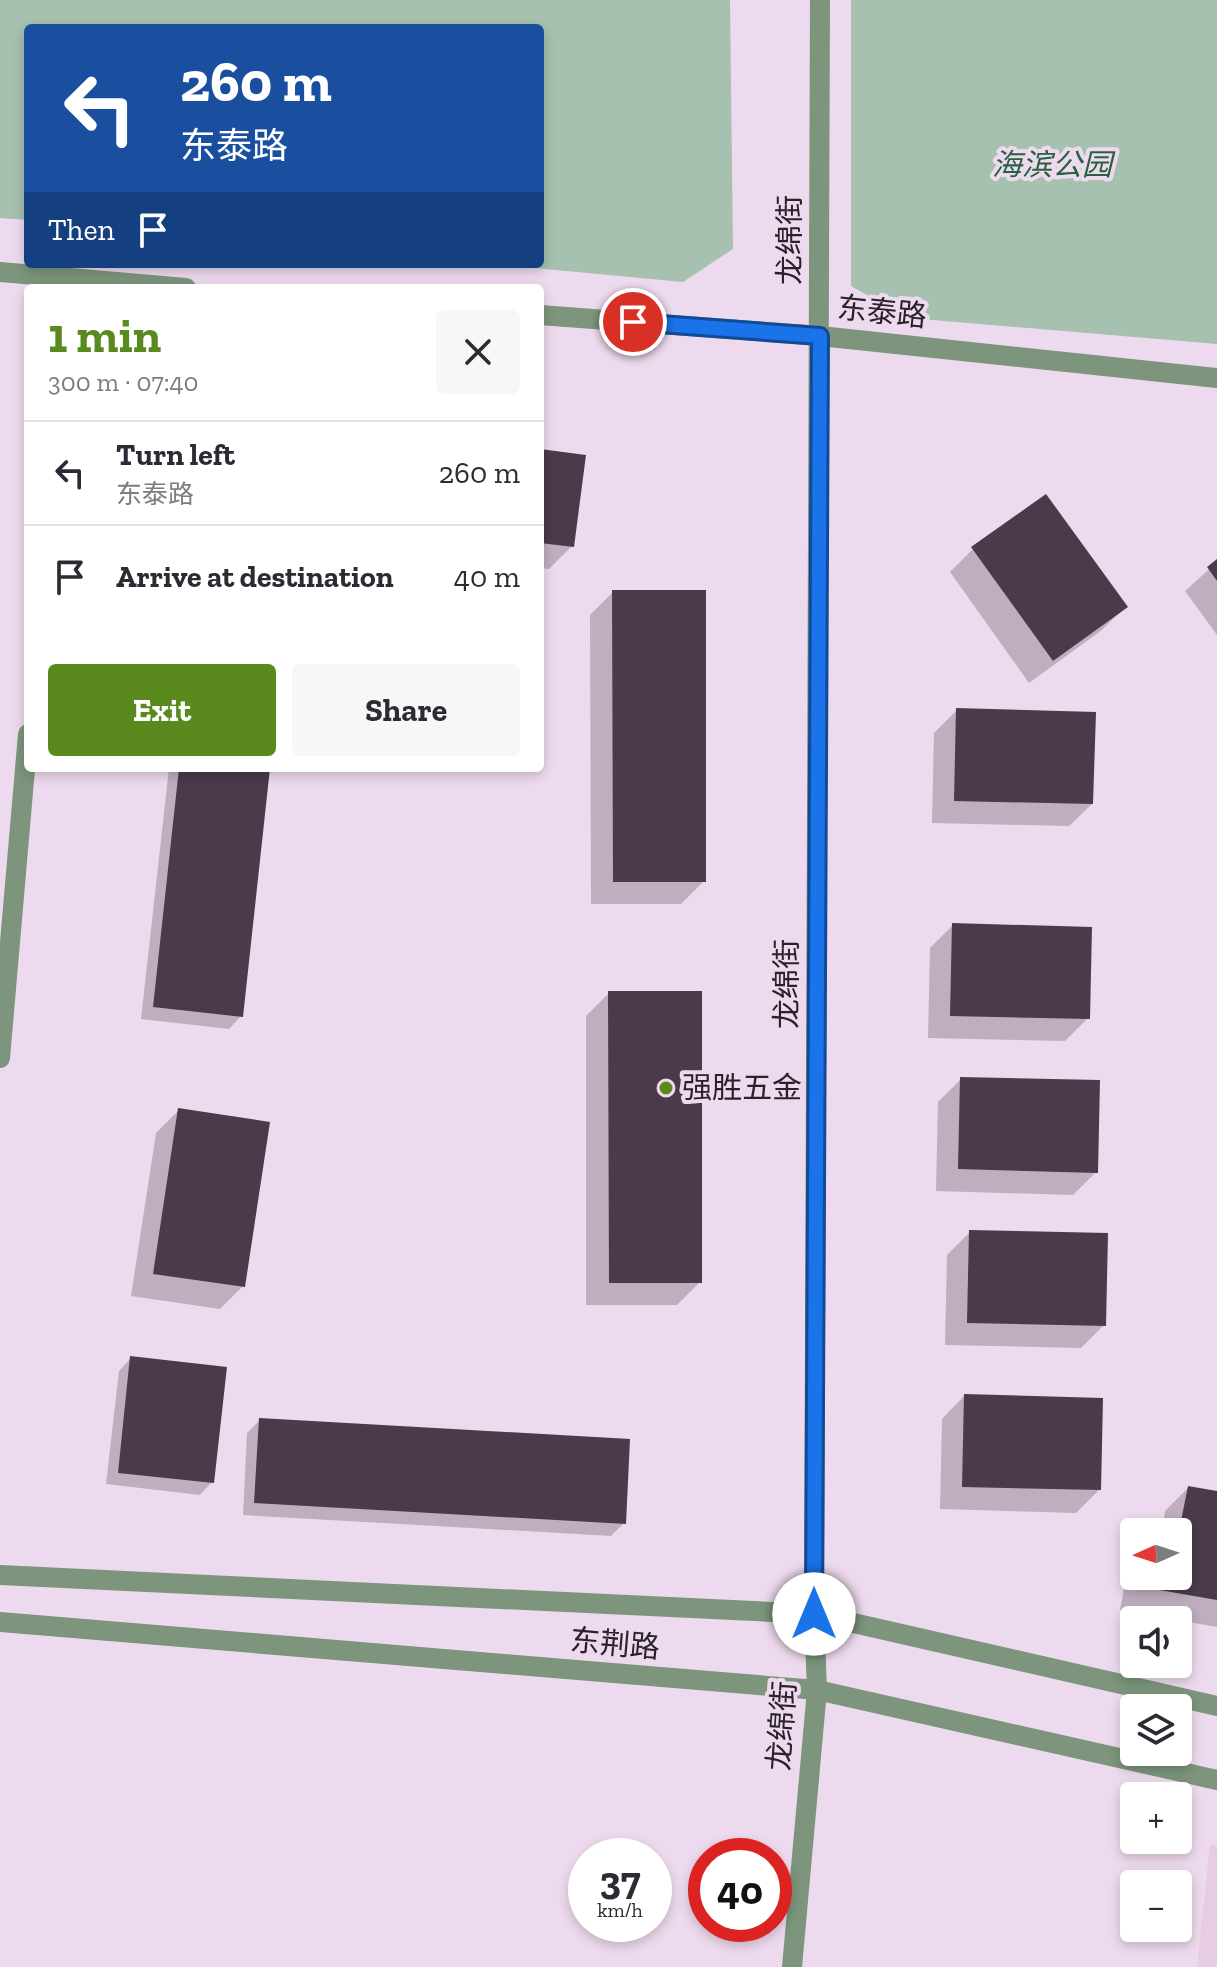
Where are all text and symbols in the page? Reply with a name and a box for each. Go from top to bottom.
text: 260 m [180,48,332,115]
icon: left [48,56,152,160]
text: 东泰路 [180,124,288,167]
park label: 海滨公园 [992,147,1116,183]
street label: 龙绵街 [772,195,808,285]
icon: arrive [131,208,175,252]
text: Then [48,212,115,248]
pin [599,288,667,356]
street label: 东泰路 [835,289,929,335]
icon: arrive [611,300,655,344]
text: 1 min [48,307,161,364]
button: close [436,310,520,394]
text: 300 m · 07:40 [48,366,199,398]
text: Turn left [116,437,235,473]
icon: left [48,451,92,495]
text: 260 m [439,455,520,491]
text: 东泰路 [116,478,194,510]
icon: arrive [48,555,92,599]
text: Arrive at destination [116,559,393,595]
text: 40 m [454,559,520,595]
button: Exit [48,664,276,756]
button: Share [292,664,520,756]
street label: 龙绵街 [769,939,805,1029]
place label: 强胜五金 [682,1070,802,1106]
marker: 强胜五金 [657,1079,675,1097]
north arrow [1120,1518,1192,1590]
map controls [1120,1518,1192,1942]
position arrow [772,1572,856,1656]
button: sound [1120,1606,1192,1678]
street label: 东荆路 [569,1622,661,1666]
street label: 龙绵街 [761,1680,803,1772]
button: layers [1120,1694,1192,1766]
button: + [1120,1782,1192,1854]
speed limit sign: 40 [688,1838,792,1942]
text: 37 [599,1856,641,1904]
button: − [1120,1870,1192,1942]
text: km/h [597,1898,643,1922]

